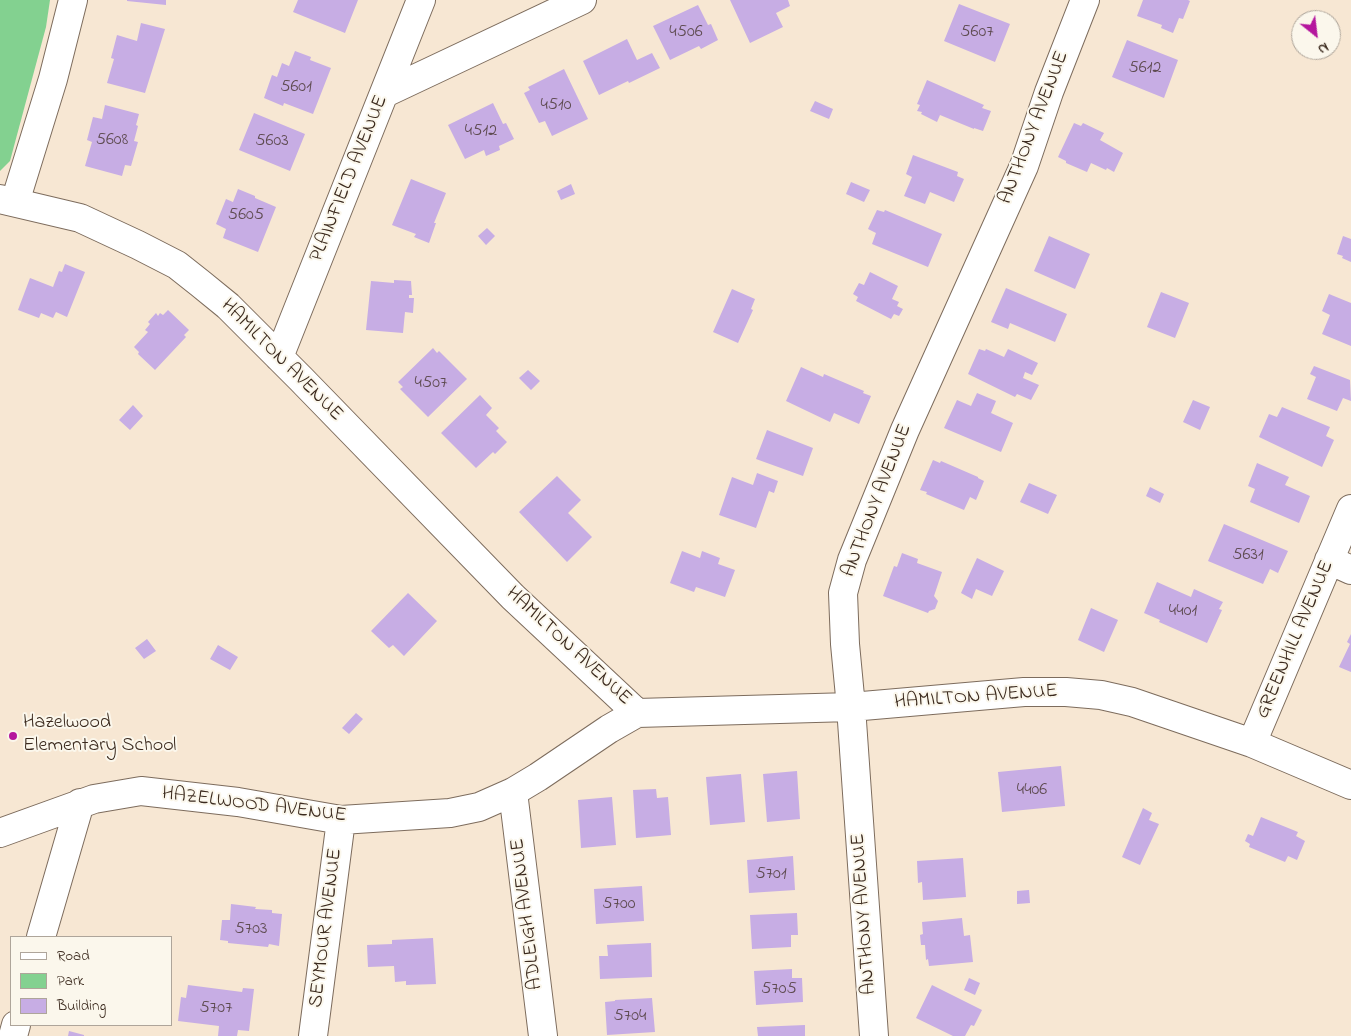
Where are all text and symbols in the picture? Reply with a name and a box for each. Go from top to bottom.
north arrow [1291,10,1341,60]
house number: 4506 [669,22,703,44]
house number: 5607 [960,22,994,44]
text: N [1314,36,1332,59]
street label: ANTHONY AVENUE [995,48,1075,208]
house number: 5612 [1129,58,1161,80]
house number: 5601 [280,77,312,99]
street label: PLAINFIELD AVENUE [306,92,394,266]
house number: 4510 [540,95,572,117]
house number: 4512 [465,121,497,143]
house number: 5608 [96,130,128,152]
house number: 5603 [255,131,289,153]
house number: 5605 [228,205,264,227]
street label: HAMILTON AVENUE [215,295,347,427]
house number: 4507 [415,373,447,395]
street label: ANTHONY AVENUE [838,421,918,581]
house number: 5631 [1232,545,1264,567]
street label: GREENHILL AVENUE [1252,557,1340,723]
street label: HAMILTON AVENUE [500,583,636,711]
house number: 4401 [1169,601,1197,623]
street label: HAMILTON AVENUE [894,680,1058,716]
place label: Hazelwood Elementary School [23,712,176,759]
marker: Hazelwood Elementary School [7,730,19,742]
house number: 4406 [1017,780,1047,802]
street label: HAZELWOOD AVENUE [160,783,348,829]
street label: ANTHONY AVENUE [847,832,883,996]
street label: ADLEIGH AVENUE [507,837,549,991]
street label: SEYMOUR AVENUE [305,847,349,1009]
house number: 5701 [755,864,787,886]
house number: 5700 [602,894,636,916]
house number: 5703 [235,919,267,941]
legend [10,936,172,1026]
text: Road [57,945,90,967]
text: Park [57,970,84,992]
house number: 5705 [761,979,797,1001]
text: Building [57,995,106,1017]
house number: 5707 [200,998,232,1020]
house number: 5704 [614,1006,646,1028]

